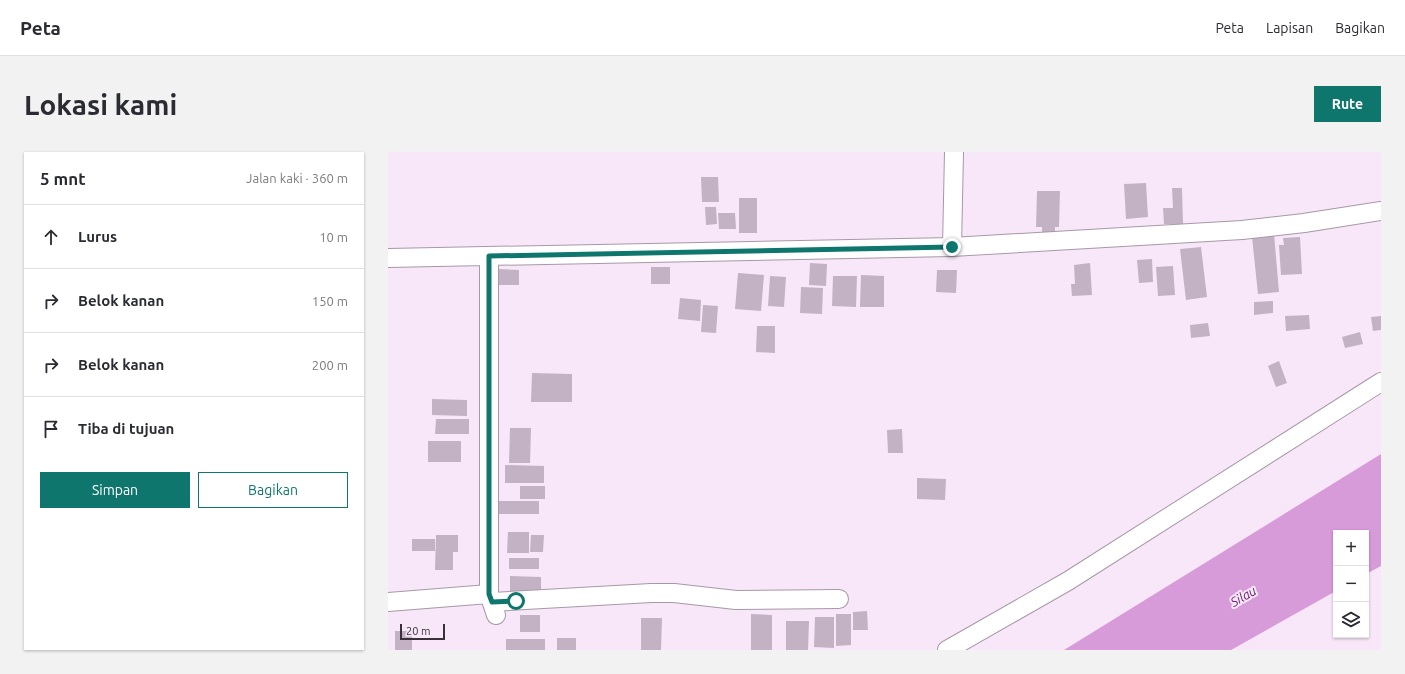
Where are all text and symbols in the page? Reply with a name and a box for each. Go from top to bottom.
text: Peta [20,17,61,39]
text: Peta [1216,20,1244,36]
text: Lapisan [1266,20,1313,36]
text: Bagikan [1335,20,1385,36]
button: Rute [1314,86,1381,122]
text: Lokasi kami [24,89,177,120]
text: 5 mnt [40,169,86,188]
text: Jalan kaki · 360 m [246,171,348,185]
icon: ahead [40,226,62,248]
text: Lurus [78,228,117,245]
text: 10 m [319,230,348,244]
route end [943,238,961,256]
icon: right [40,290,62,312]
text: Belok kanan [78,292,164,309]
text: 150 m [312,294,348,308]
icon: right [40,354,62,376]
text: Belok kanan [78,356,164,373]
text: 200 m [312,358,348,372]
icon: arrive [40,418,62,440]
text: Tiba di tujuan [78,420,174,437]
button: Simpan [40,472,190,508]
button: Bagikan [198,472,348,508]
map controls [1333,530,1369,638]
button: + [1333,530,1369,566]
button: − [1333,566,1369,602]
water label: Silau [1227,583,1258,609]
route start [507,592,525,610]
button: layers [1333,602,1369,638]
scale bar [400,622,445,641]
text: 20 m [406,625,430,637]

